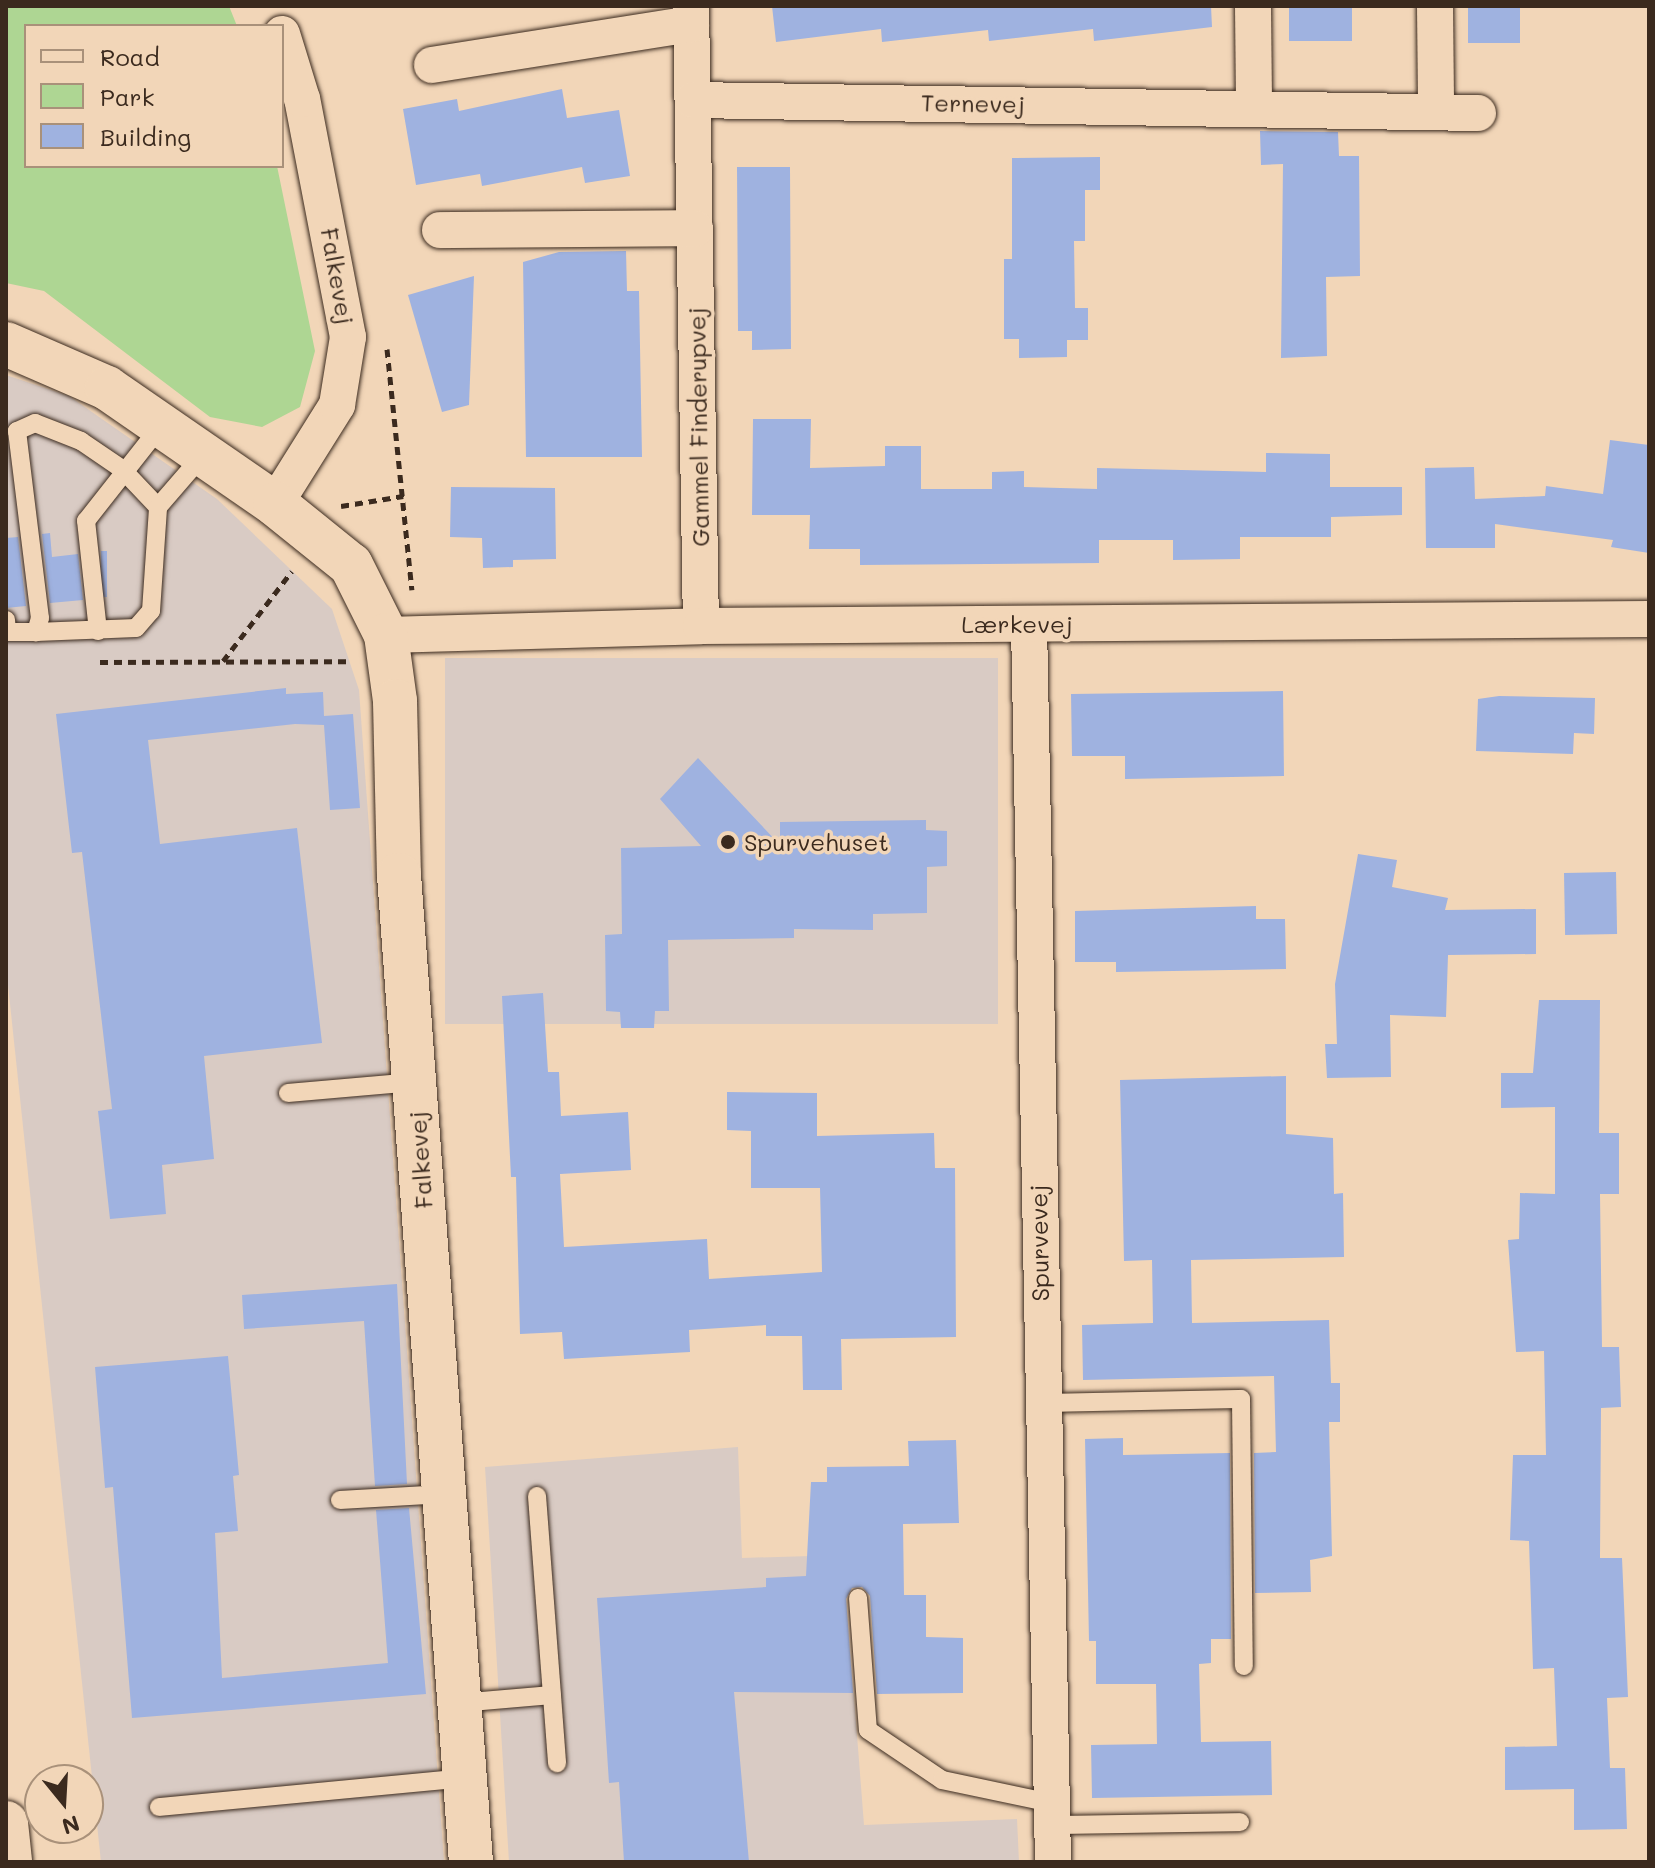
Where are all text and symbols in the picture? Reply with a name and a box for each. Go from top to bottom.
legend [24,24,284,168]
text: Road [100,41,160,72]
text: Park [100,81,154,112]
street label: Ternevej [921,88,1025,118]
text: Building [100,121,191,152]
street label: Falkevej [315,225,361,327]
street label: Gammel Finderupvej [682,307,714,547]
street label: Lærkevej [961,610,1073,638]
place label: Spurvehuset [744,828,889,856]
marker: Spurvehuset [719,833,737,851]
street label: Falkevej [402,1110,438,1210]
street label: Spurvevej [1024,1184,1054,1302]
north arrow [24,1764,104,1844]
text: N [59,1809,83,1842]

